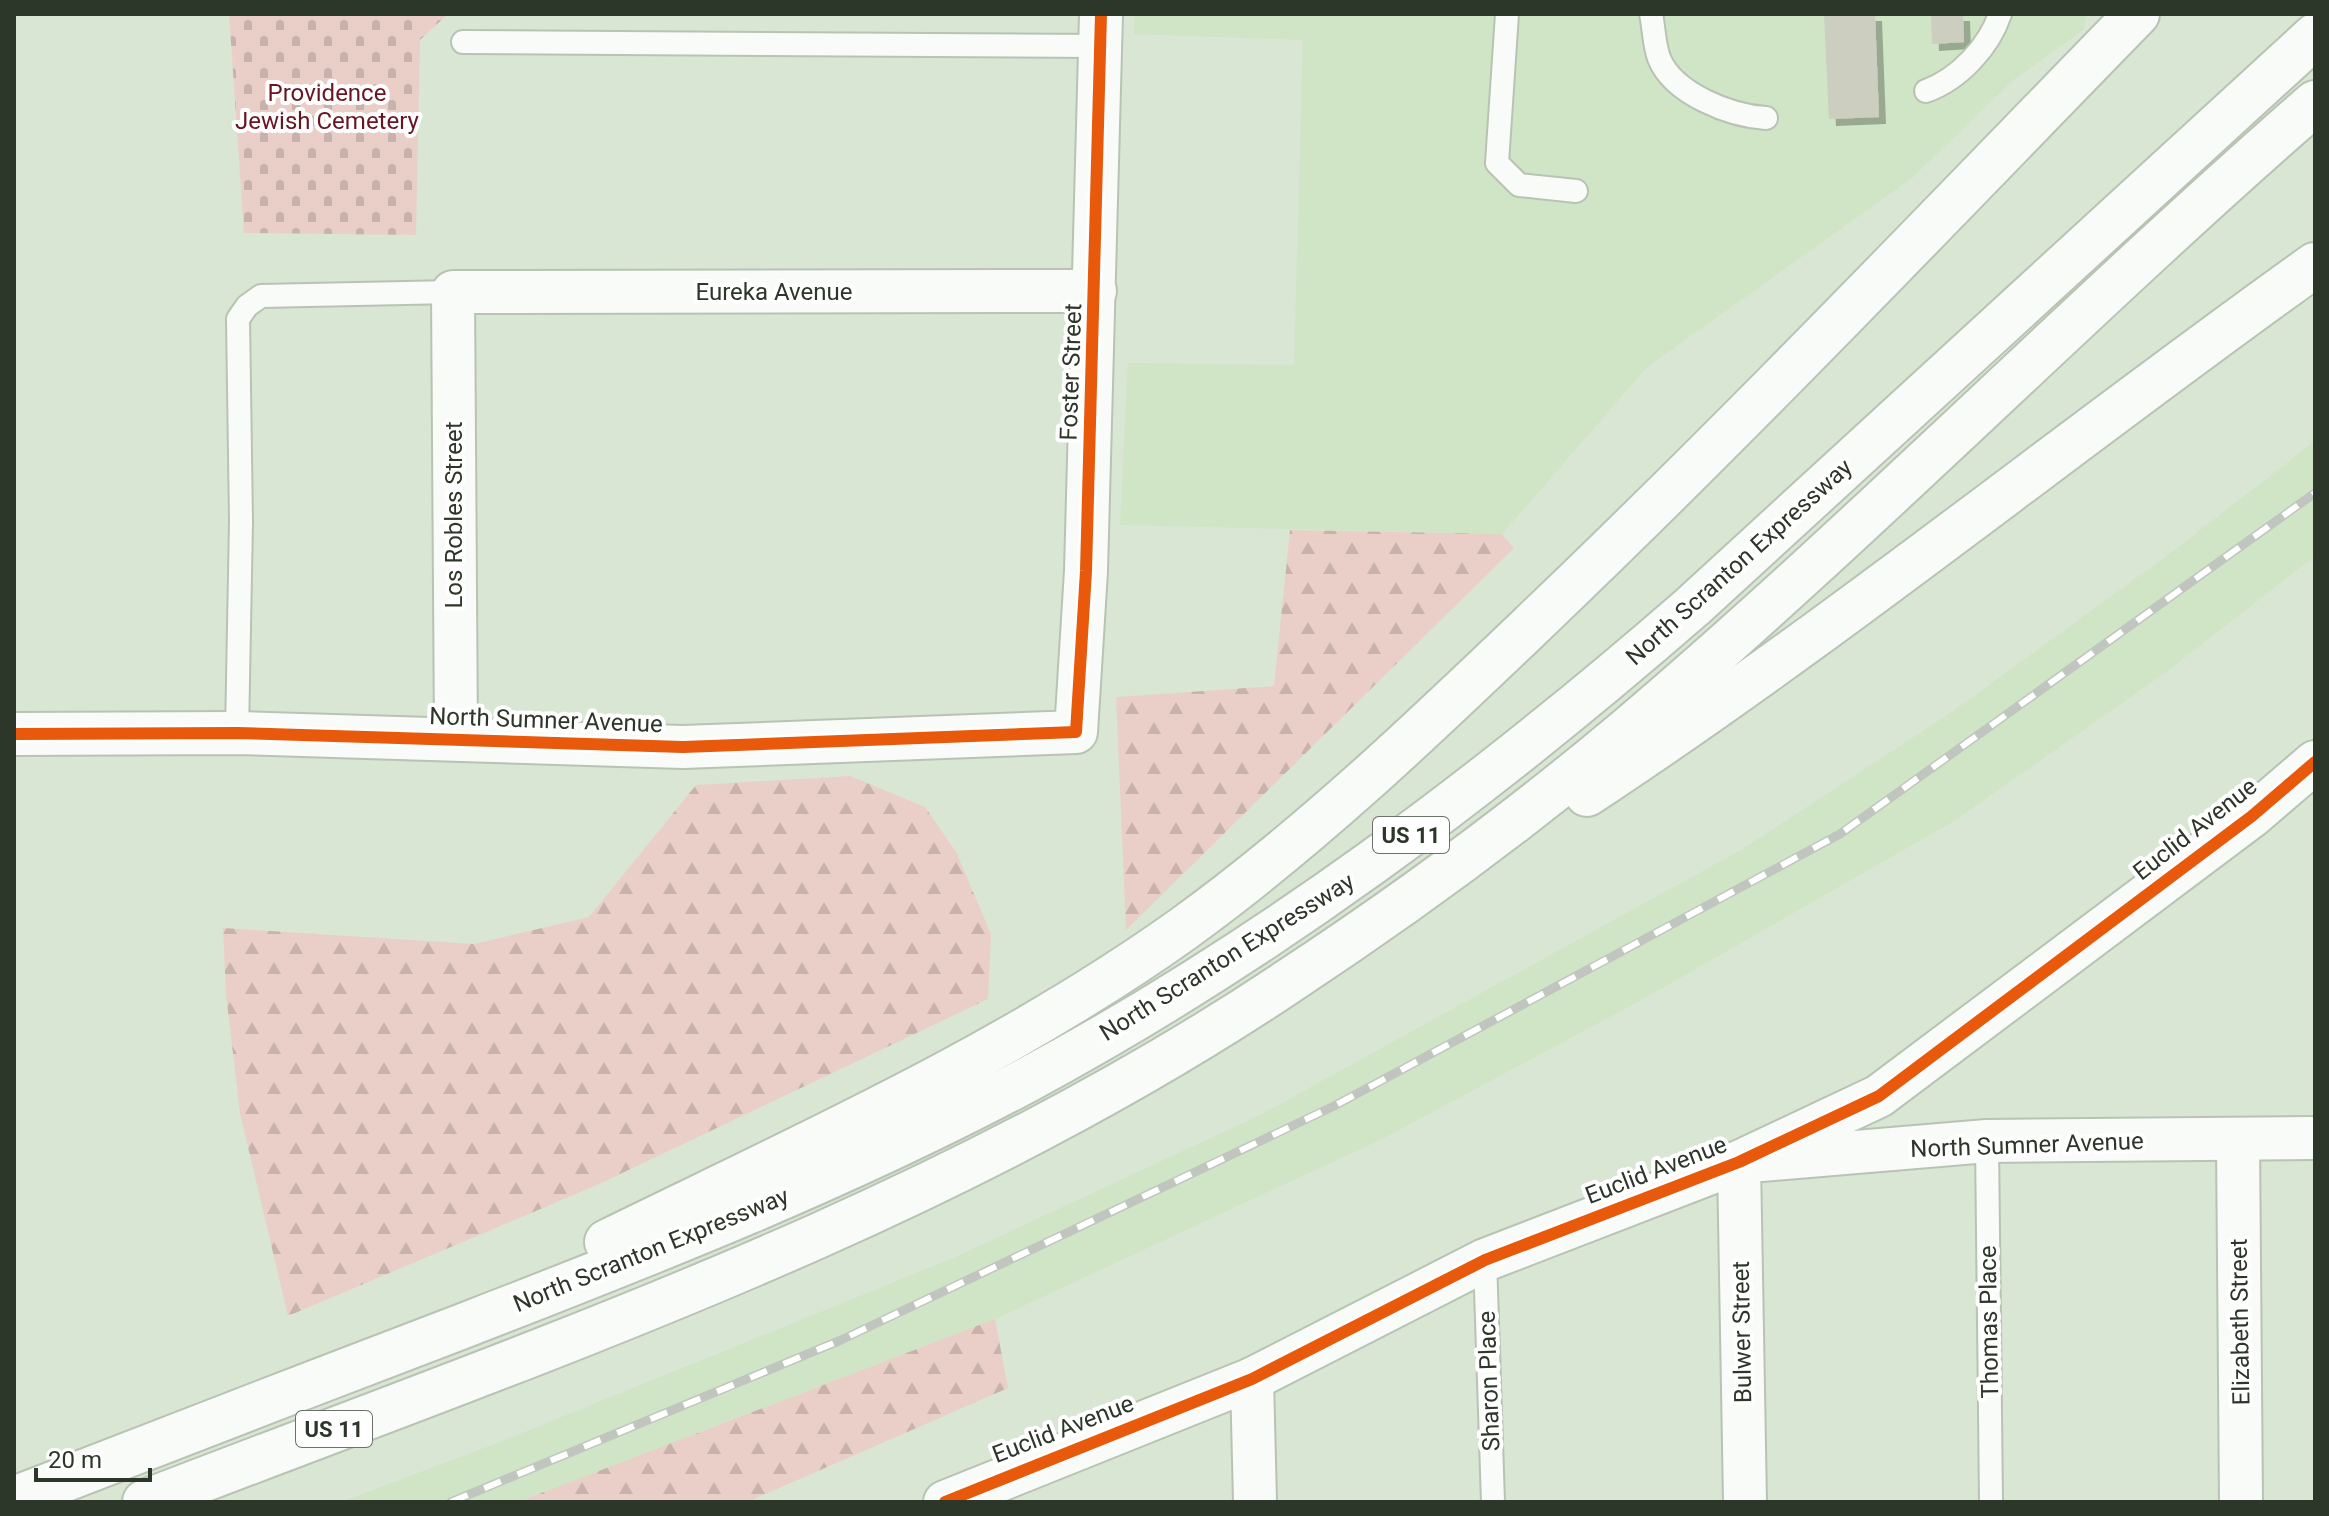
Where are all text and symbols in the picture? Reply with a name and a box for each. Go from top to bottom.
park label: Providence Jewish Cemetery [235,79,420,135]
street label: Eureka Avenue [696,278,852,306]
street label: Foster Street [1055,303,1087,441]
street label: Los Robles Street [440,421,468,609]
street label: North Scranton Expressway [1620,453,1858,671]
street label: North Sumner Avenue [429,702,663,738]
street label: Euclid Avenue [2128,772,2262,886]
road number: US 11 [1373,817,1449,853]
street label: North Scranton Expressway [1095,867,1360,1047]
street label: North Sumner Avenue [1910,1127,2144,1163]
street label: Euclid Avenue [1581,1130,1731,1210]
street label: North Scranton Expressway [509,1182,793,1318]
street label: Elizabeth Street [2225,1238,2255,1406]
street label: Thomas Place [1974,1245,2004,1399]
street label: Bulwer Street [1727,1261,1757,1403]
street label: Sharon Place [1473,1310,1505,1452]
street label: Euclid Avenue [988,1389,1138,1469]
road number: US 11 [296,1411,372,1447]
scale bar [36,1432,150,1482]
text: 20 m [48,1446,102,1474]

